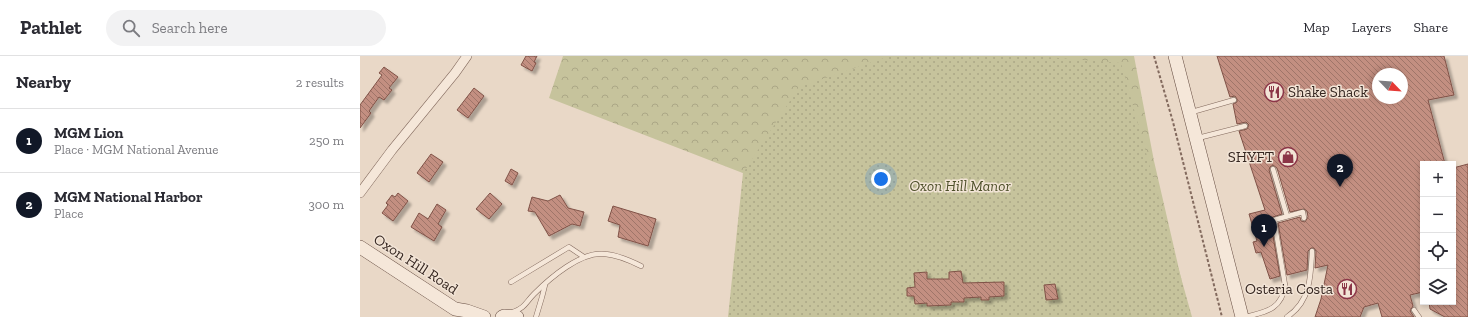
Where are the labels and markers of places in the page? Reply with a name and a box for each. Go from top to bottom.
restaurant icon: Shake Shack [1263,81,1285,103]
place label: Shake Shack [1288,83,1368,101]
shop icon: SHYFT [1277,146,1299,168]
place label: SHYFT [1228,148,1274,166]
pin: 2 [1327,154,1353,187]
pin: 1 [1251,214,1277,247]
restaurant icon: Osteria Costa [1336,278,1358,300]
place label: Osteria Costa [1245,280,1333,298]

